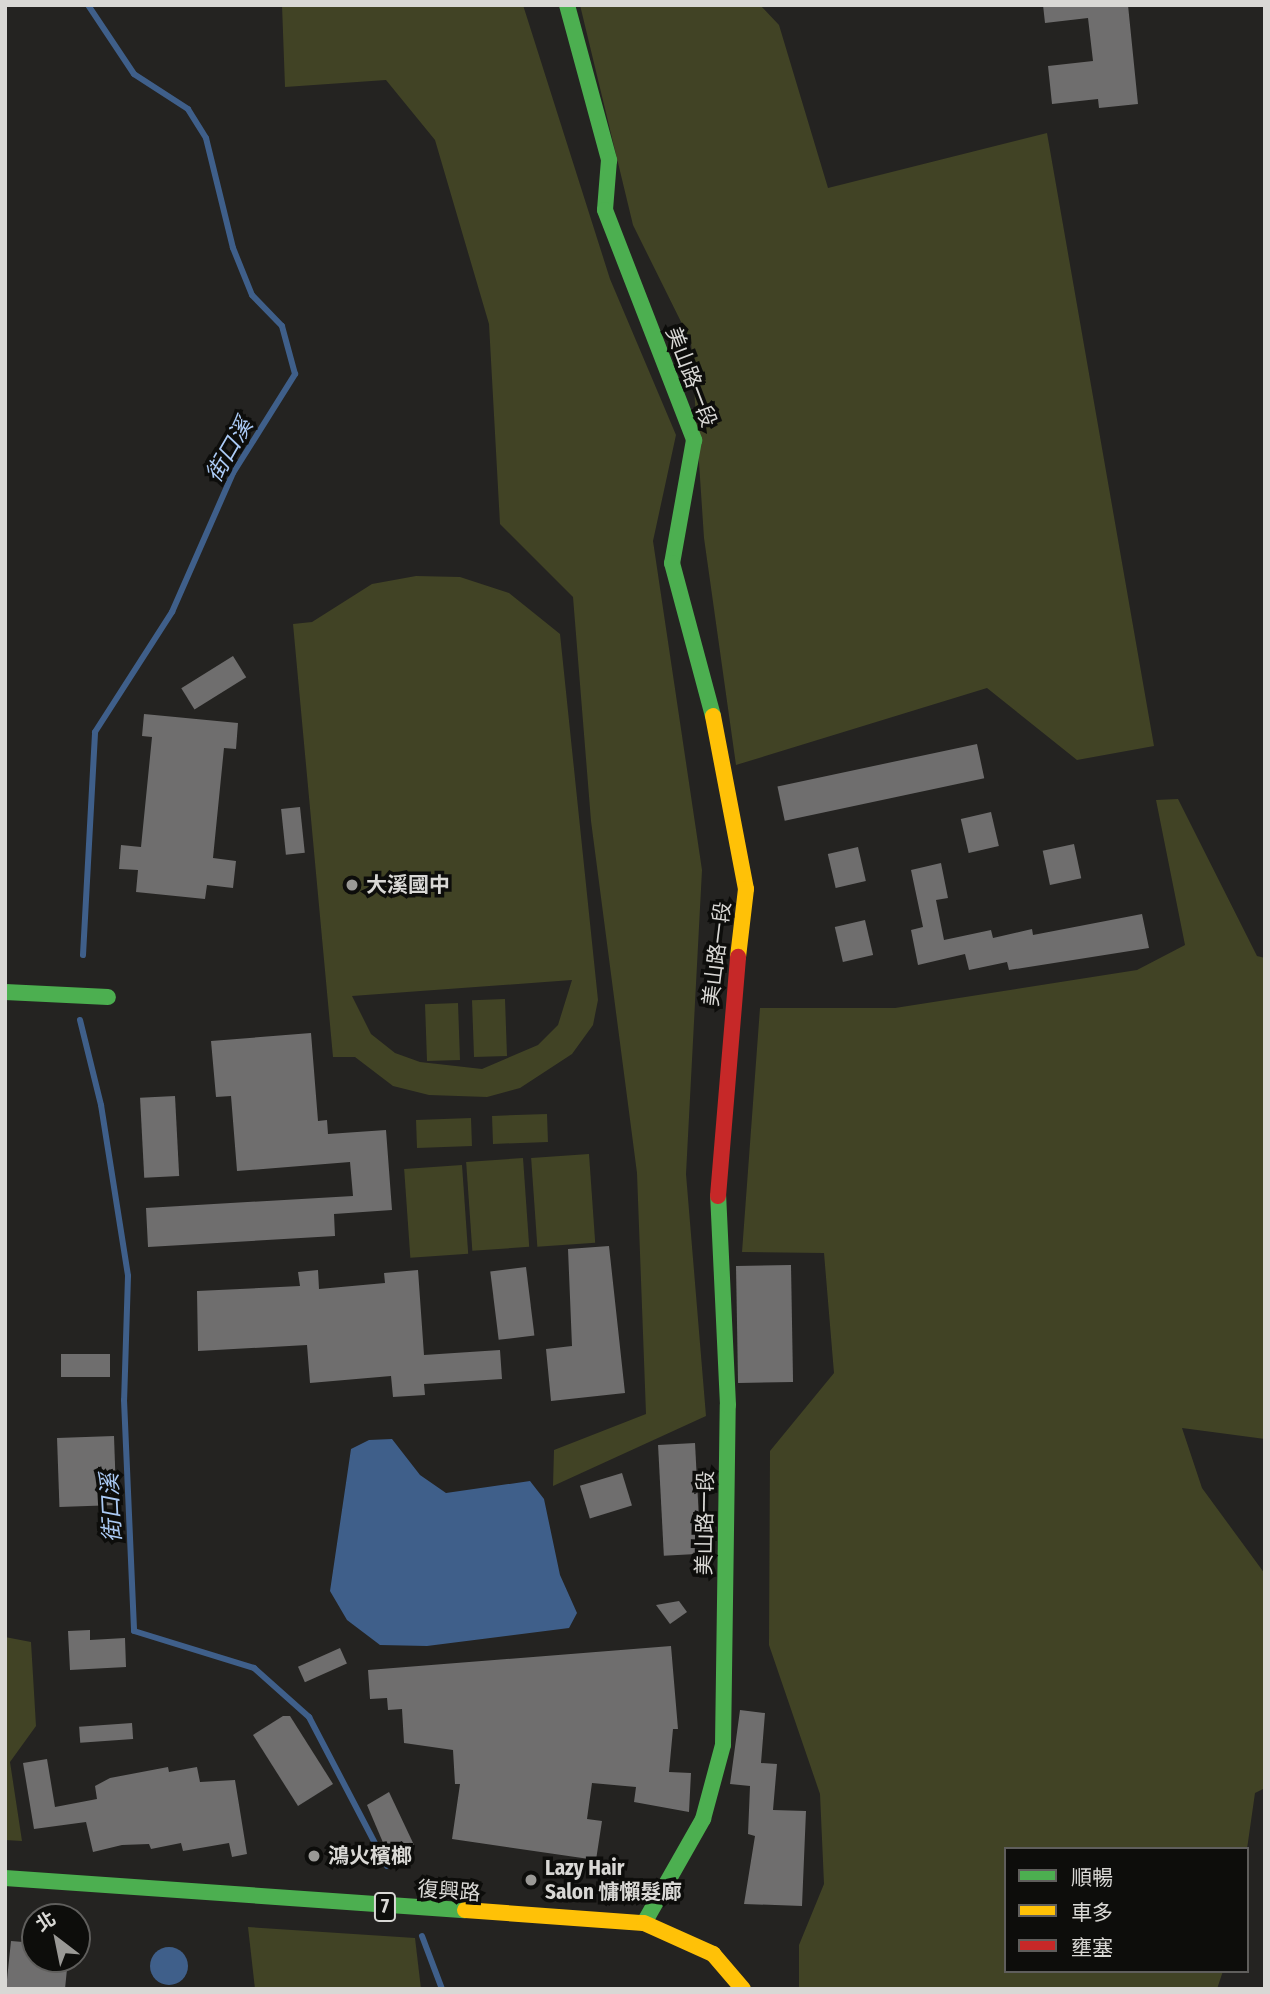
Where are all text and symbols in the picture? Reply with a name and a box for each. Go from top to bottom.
street label: 美山路一段 [660,323,722,431]
water label: 街口溪 [200,413,258,487]
place label: 大溪國中 [366,872,450,898]
marker: 大溪國中 [344,877,360,893]
street label: 美山路一段 [698,900,736,1008]
street label: 美山路一段 [691,1470,719,1576]
water label: 街口溪 [95,1473,127,1543]
place label: 鴻火檳榔 [328,1843,412,1869]
legend [1004,1847,1249,1973]
marker: 鴻火檳榔 [306,1848,322,1864]
place label: Lazy Hair Salon 慵懶髮廊 [545,1855,682,1905]
text: 順暢 [1071,1865,1113,1891]
marker: Lazy Hair Salon 慵懶髮廊 [523,1872,539,1888]
street label: 復興路 [417,1876,481,1906]
road number: 7 [373,1892,397,1923]
text: 車多 [1071,1900,1113,1926]
north arrow [21,1903,91,1973]
text: 北 [32,1907,60,1936]
text: 壅塞 [1071,1935,1113,1961]

